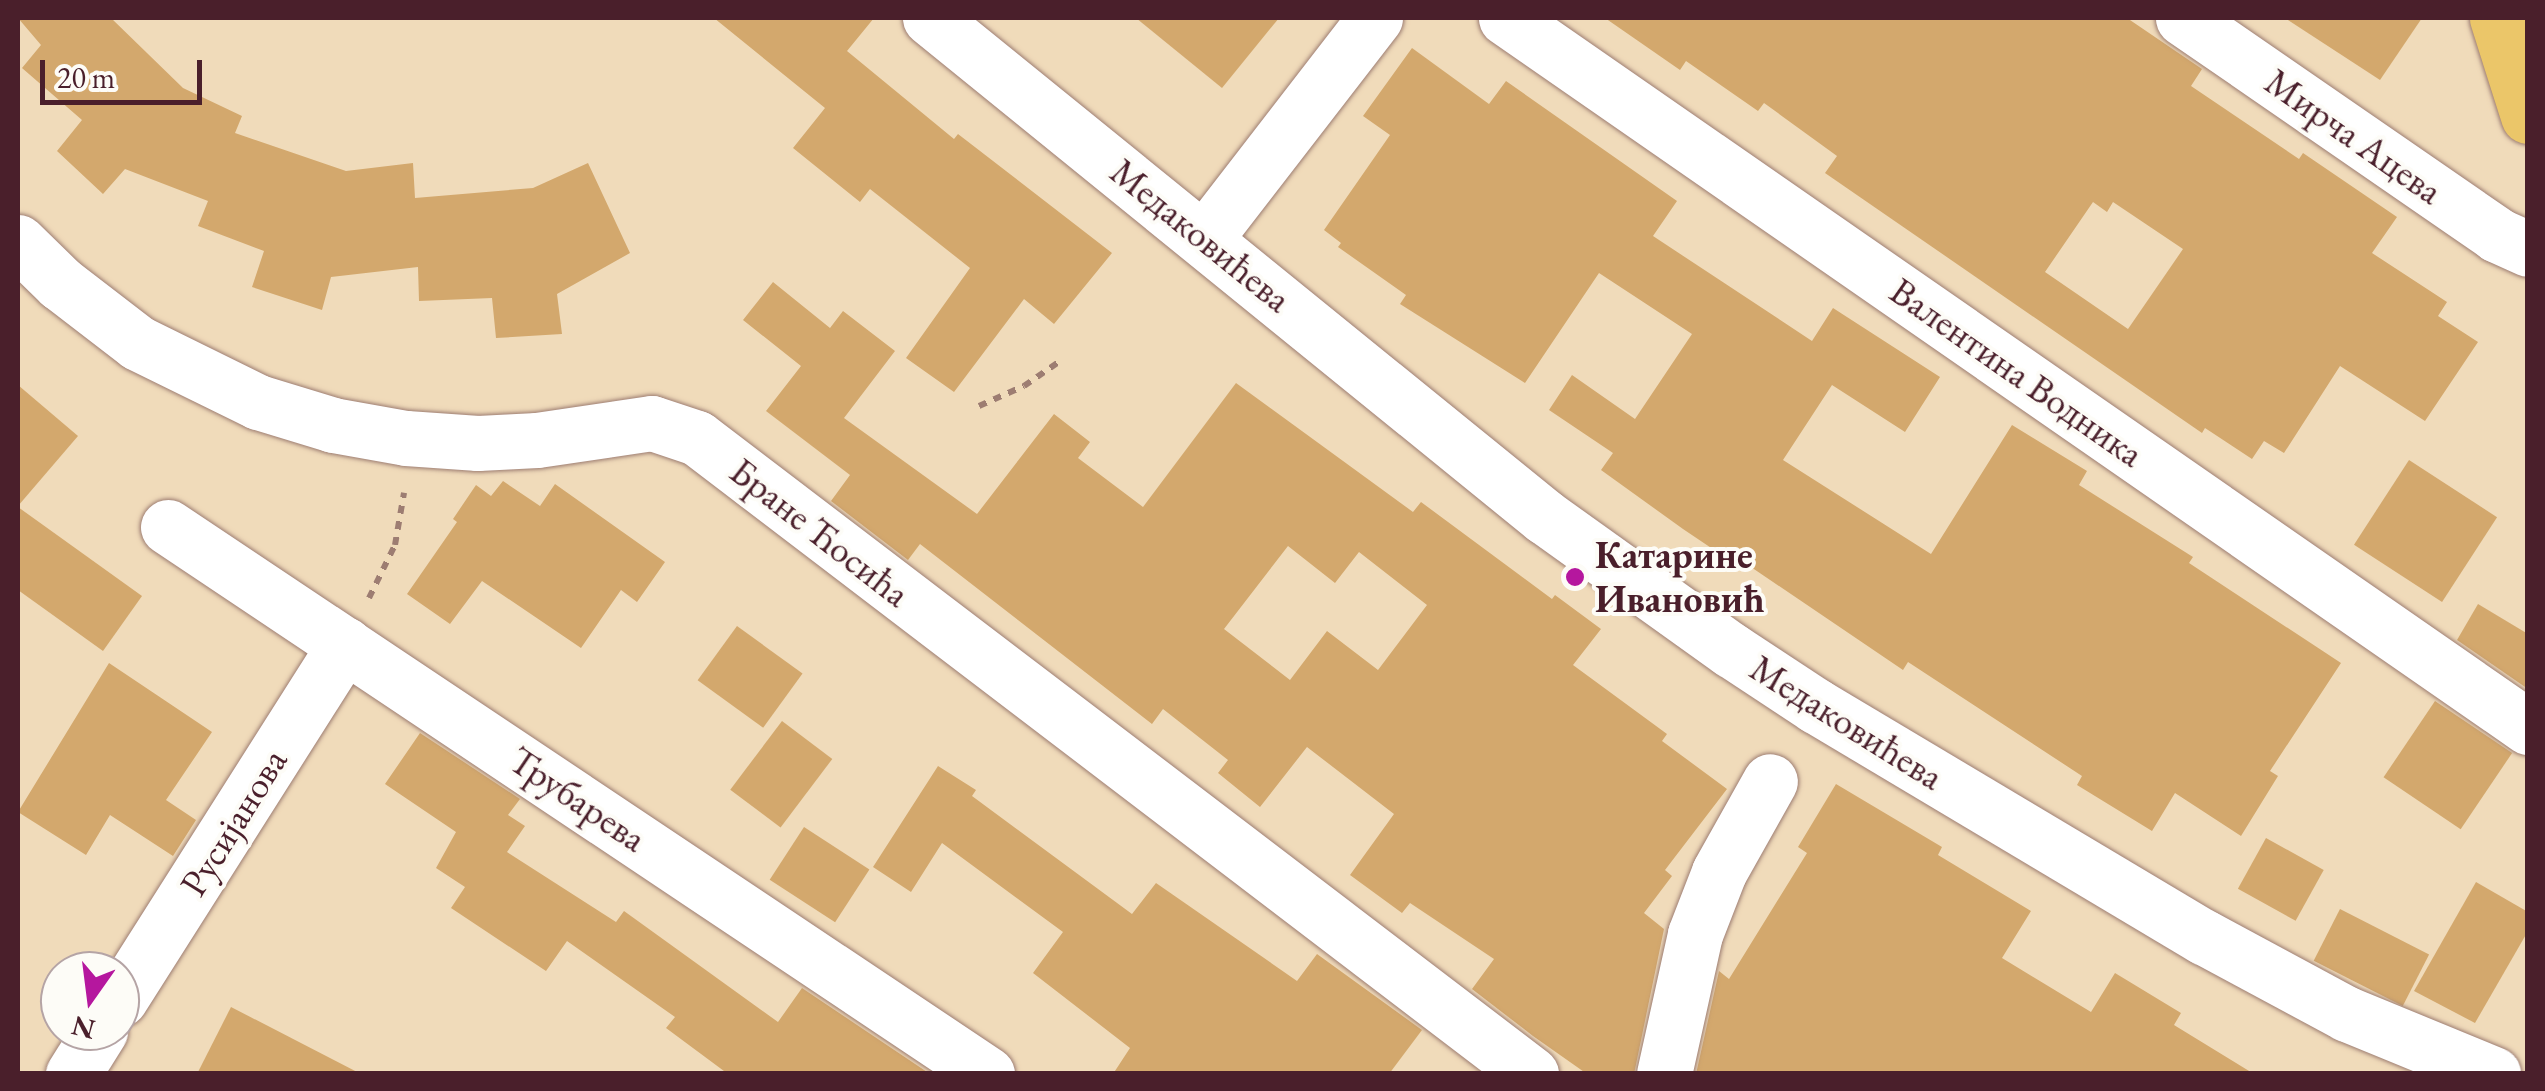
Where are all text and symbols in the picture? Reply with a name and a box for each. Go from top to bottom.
scale bar [45,40,208,102]
text: 20 m [57,58,115,97]
street label: Мирча Ацева [2257,58,2451,214]
street label: Медаковићева [1102,148,1300,322]
street label: Валентина Водника [1882,268,2152,476]
street label: Бране Ћосића [721,448,919,616]
place label: Катарине Ивановић [1595,532,1765,622]
marker: Катарине Ивановић [1564,566,1586,588]
street label: Медаковићева [1742,645,1952,799]
street label: Трубарева [501,737,655,861]
street label: Русијанова [170,740,296,904]
north arrow [40,951,140,1051]
text: N [68,1008,99,1048]

